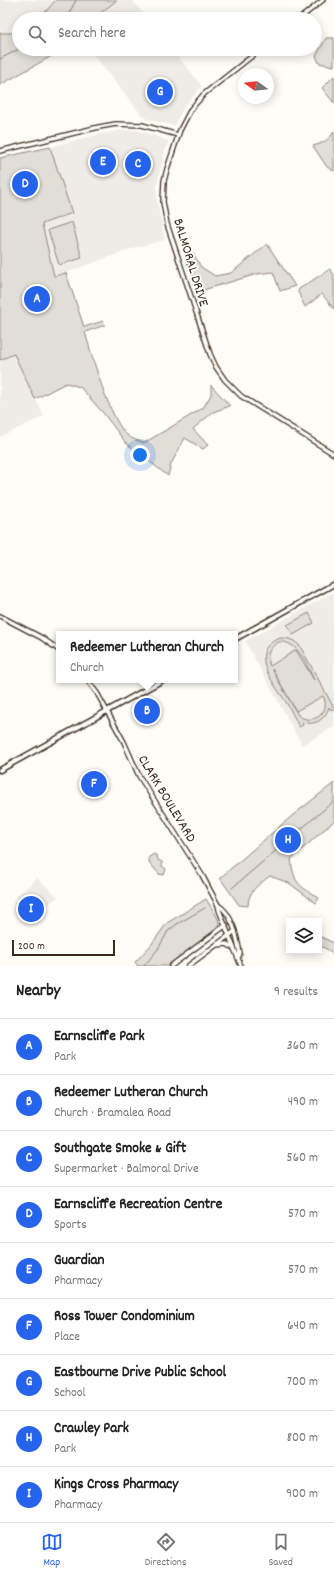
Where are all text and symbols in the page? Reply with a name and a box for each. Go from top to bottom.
search box [12,12,322,56]
icon: search [26,23,48,45]
text: Search here [58,23,126,45]
north arrow [238,68,274,104]
pin: G [147,77,173,107]
pin: E [90,147,116,177]
pin: C [125,149,151,179]
pin: D [12,169,38,199]
street label: BALMORAL DRIVE [167,216,213,310]
pin: A [24,284,50,314]
your location [130,445,150,465]
popup [56,631,238,683]
text: Redeemer Lutheran Church [70,637,224,659]
text: Church [70,659,104,678]
pin: B [134,696,160,726]
street label: CLARK BOULEVARD [132,752,200,846]
pin: F [81,769,107,799]
pin: H [275,825,301,855]
pin: I [18,894,44,924]
map controls [286,918,322,954]
button: layers [286,918,322,954]
scale bar [12,938,115,957]
text: 200 m [18,939,45,955]
text: Nearby [16,980,60,1004]
text: 9 results [274,983,318,1002]
text: Earnscliffe Park [54,1026,145,1048]
text: A [25,1037,33,1056]
text: 360 m [287,1037,318,1056]
text: Park [54,1048,76,1067]
text: Redeemer Lutheran Church [54,1082,208,1104]
text: B [26,1093,32,1112]
text: 490 m [288,1093,318,1112]
text: Church · Bramalea Road [54,1104,171,1123]
text: Southgate Smoke & Gift [54,1138,186,1160]
text: C [26,1149,32,1168]
text: 560 m [287,1149,318,1168]
text: Supermarket · Balmoral Drive [54,1160,199,1179]
text: Earnscliffe Recreation Centre [54,1194,222,1216]
text: D [26,1205,32,1224]
text: 570 m [288,1205,318,1224]
text: Sports [54,1216,87,1235]
text: Guardian [54,1250,104,1272]
text: E [26,1261,32,1280]
text: 570 m [288,1261,318,1280]
text: Pharmacy [54,1272,102,1291]
text: Ross Tower Condominium [54,1306,195,1328]
text: F [26,1317,32,1336]
text: 640 m [287,1317,318,1336]
text: Place [54,1328,80,1347]
text: Eastbourne Drive Public School [54,1362,226,1384]
text: G [26,1373,32,1392]
text: 700 m [287,1373,318,1392]
text: School [54,1384,86,1403]
text: Crawley Park [54,1418,129,1440]
text: H [26,1429,32,1448]
text: 800 m [287,1429,318,1448]
text: Park [54,1440,76,1459]
text: Kings Cross Pharmacy [54,1474,178,1496]
text: I [27,1485,31,1504]
text: 900 m [286,1485,318,1504]
text: Pharmacy [54,1496,102,1515]
tab: Map [41,1531,63,1571]
tab: Directions [145,1531,187,1571]
tab: Saved [268,1531,293,1571]

